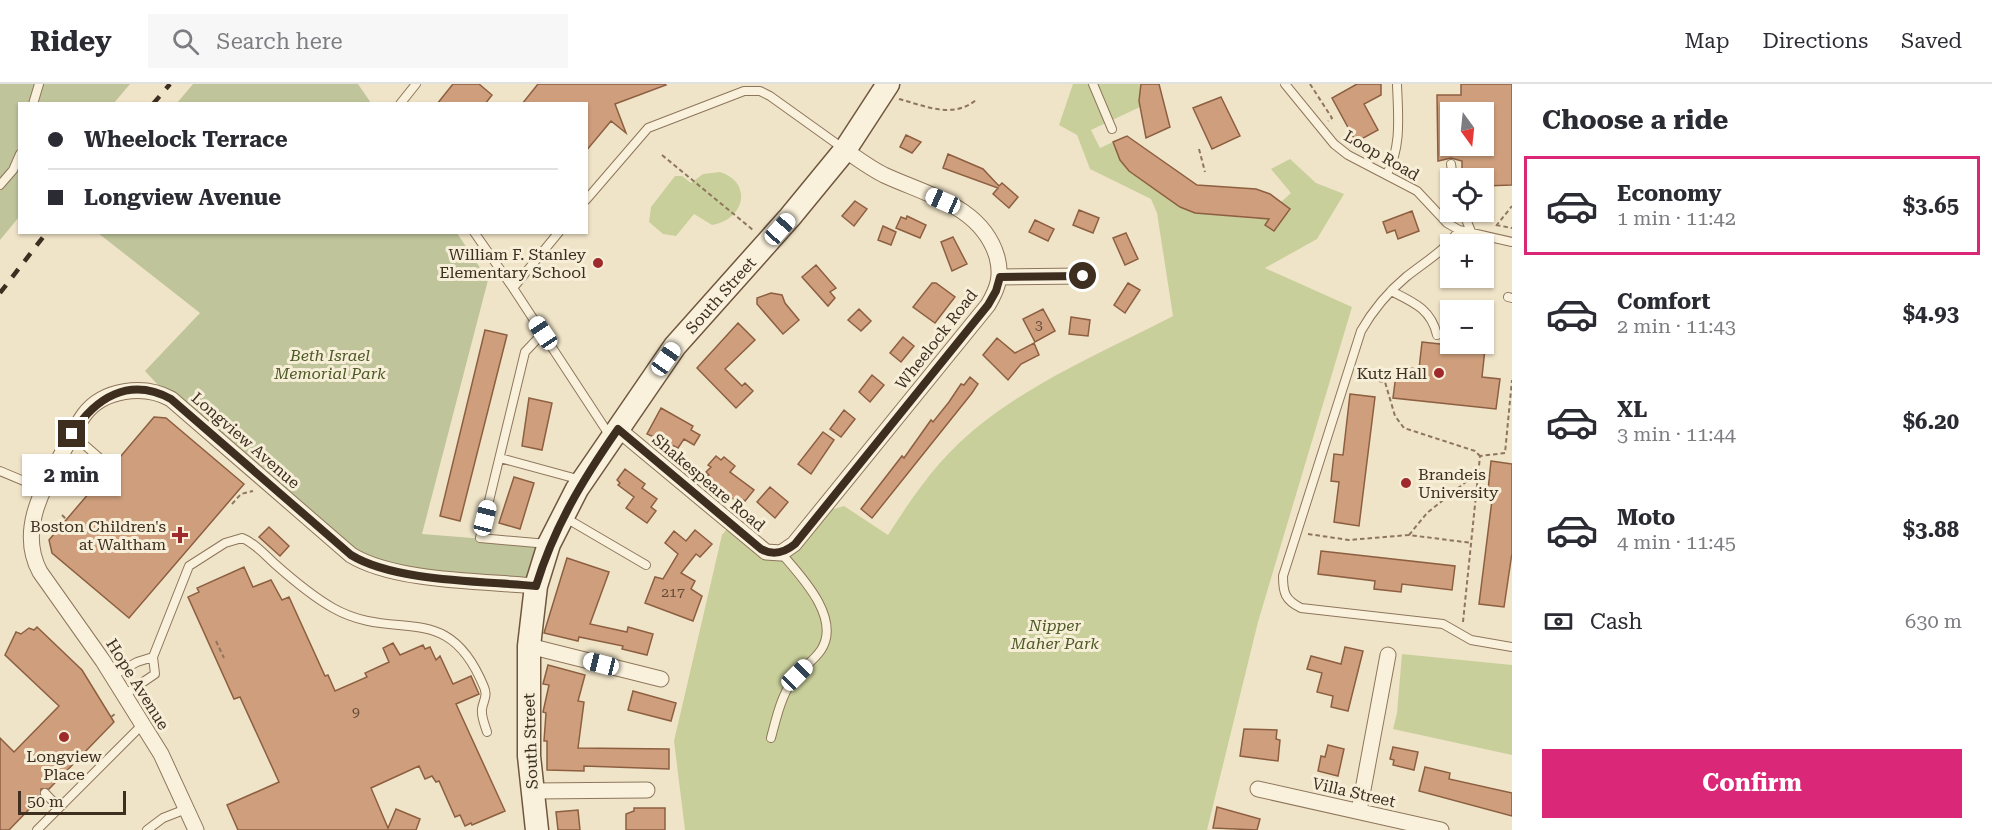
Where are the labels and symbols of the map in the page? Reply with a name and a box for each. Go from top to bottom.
north arrow [1440,102,1494,156]
street label: Loop Road [1341,126,1423,185]
car [923,185,963,217]
car [761,210,799,248]
place label: William F. Stanley Elementary School [439,245,587,282]
street label: South Street [682,253,760,338]
marker: William F. Stanley Elementary School [591,256,605,270]
route start [1069,262,1096,289]
street label: Wheelock Road [892,286,981,393]
car [525,313,561,353]
house number: 3 [1035,317,1043,333]
car [648,339,684,379]
park label: Beth Israel Memorial Park [273,346,386,383]
place label: Kutz Hall [1356,364,1427,383]
marker: Kutz Hall [1432,366,1446,380]
street label: Longview Avenue [188,388,304,493]
route end [58,420,85,447]
street label: Shakespeare Road [648,430,769,535]
callout: 2 min [22,455,122,497]
place label: Brandeis University [1418,465,1499,502]
marker: Brandeis University [1399,476,1413,490]
car [472,498,498,538]
place label: Boston Children's at Waltham [30,517,166,554]
marker: Boston Children's at Waltham [171,526,189,544]
house number: 217 [661,584,685,600]
park label: Nipper Maher Park [1010,616,1099,653]
street label: Hope Avenue [102,635,173,733]
car [581,651,621,677]
car [778,656,816,694]
street label: South Street [519,693,542,789]
house number: 9 [352,704,360,720]
marker: Longview Place [57,730,71,744]
place label: Longview Place [26,747,103,784]
street label: Villa Street [1310,774,1397,811]
scale bar [18,788,126,816]

